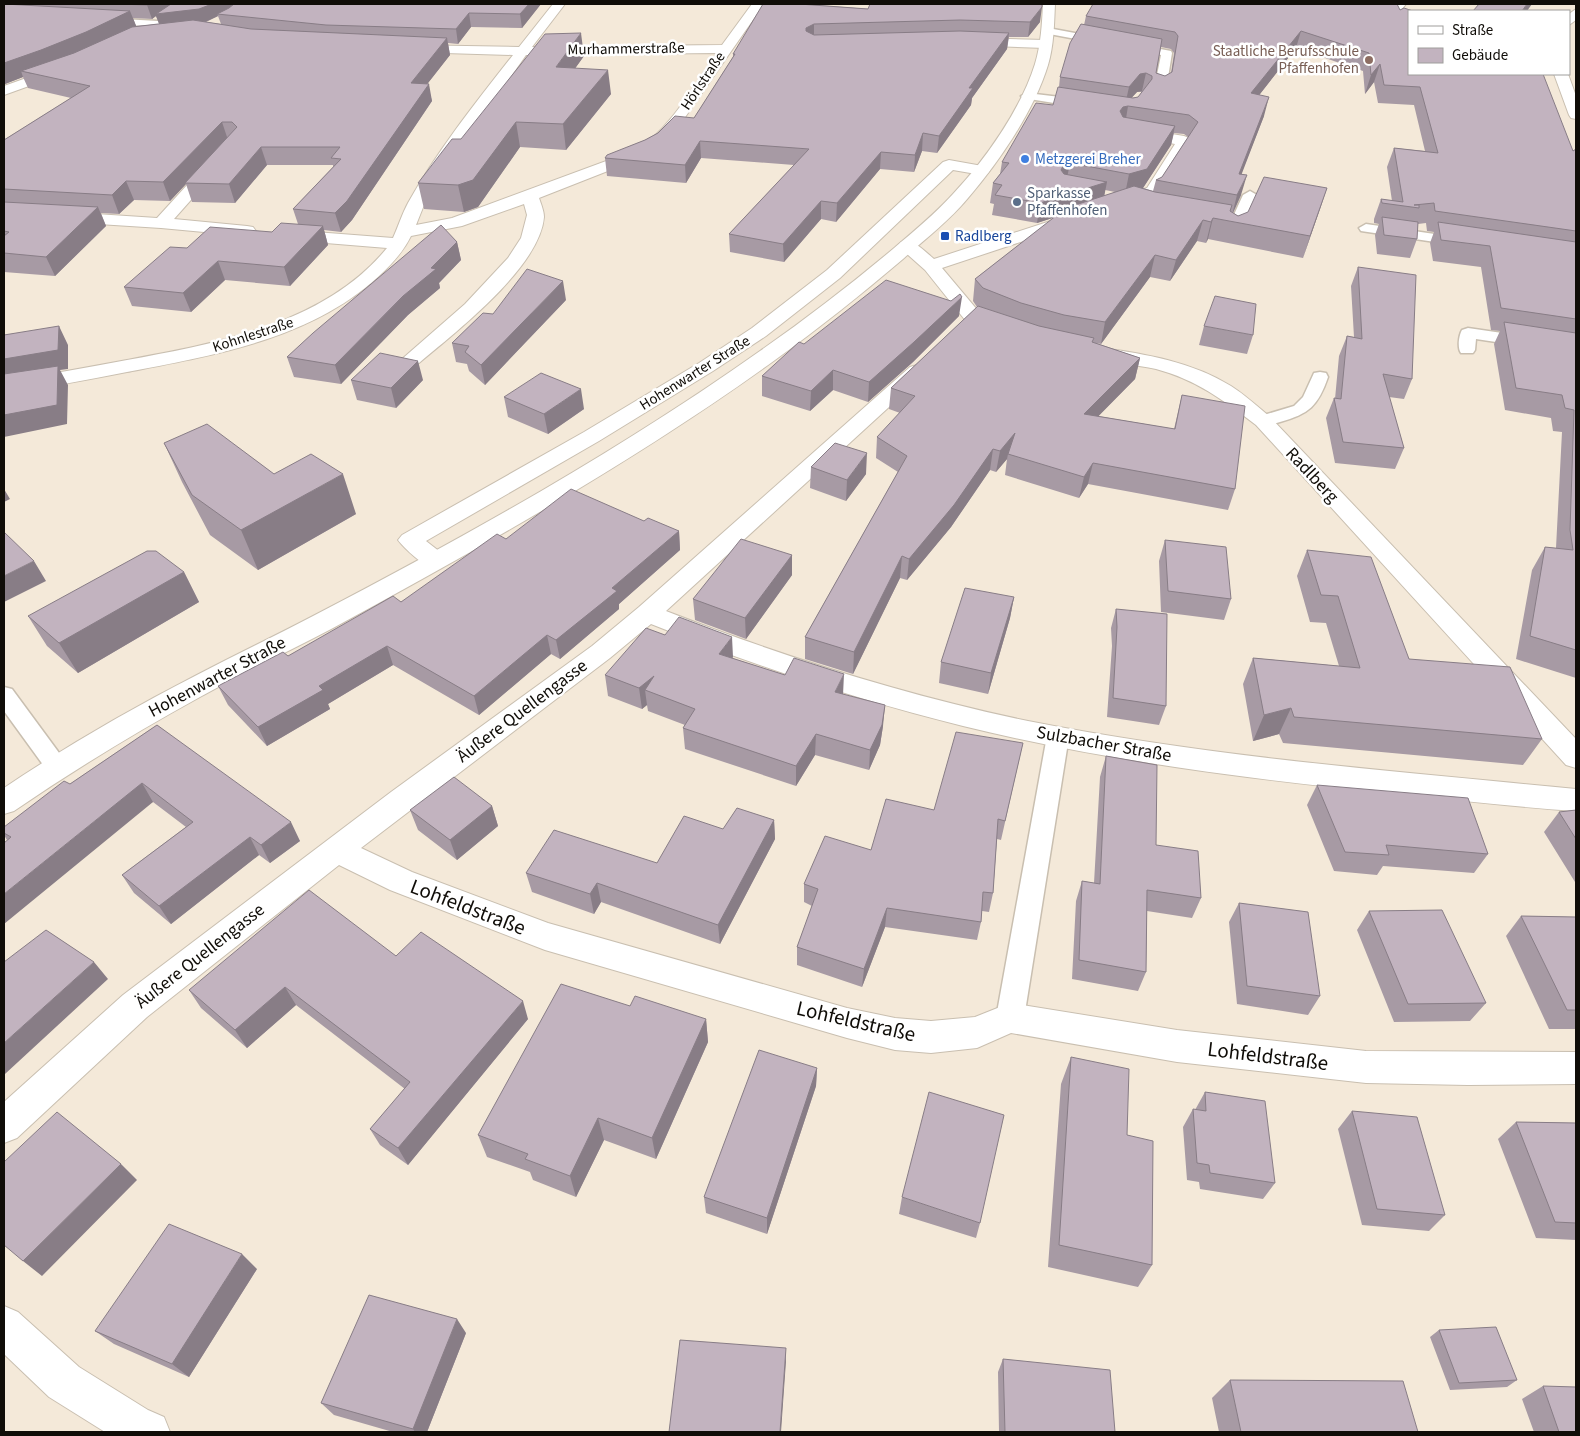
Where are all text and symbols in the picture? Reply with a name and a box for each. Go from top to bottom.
legend [1408,10,1570,75]
text: Straße [1452,20,1493,41]
street label: Murhammerstraße [567,37,685,61]
place label: Staatliche Berufsschule Pfaffenhofen [1213,41,1359,79]
text: Gebäude [1452,45,1508,66]
street label: Hörlstraße [676,48,730,114]
marker: Staatliche Berufsschule Pfaffenhofen [1363,54,1375,66]
place label: Metzgerei Breher [1035,149,1141,170]
marker: Metzgerei Breher [1019,153,1031,165]
place label: Sparkasse Pfaffenhofen [1027,183,1107,221]
marker: Sparkasse Pfaffenhofen [1011,196,1023,208]
place label: Radlberg [955,226,1012,247]
marker: Radlberg [939,230,951,242]
street label: Kohnlestraße [210,312,296,358]
street label: Hohenwarter Straße [636,330,754,416]
street label: Radlberg [1280,442,1344,508]
street label: Hohenwarter Straße [144,630,290,724]
street label: Äußere Quellengasse [451,653,593,768]
street label: Sulzbacher Straße [1035,720,1174,768]
street label: Lohfeldstraße [406,871,530,943]
street label: Äußere Quellengasse [130,898,270,1014]
street label: Lohfeldstraße [793,993,919,1049]
street label: Lohfeldstraße [1206,1034,1330,1078]

